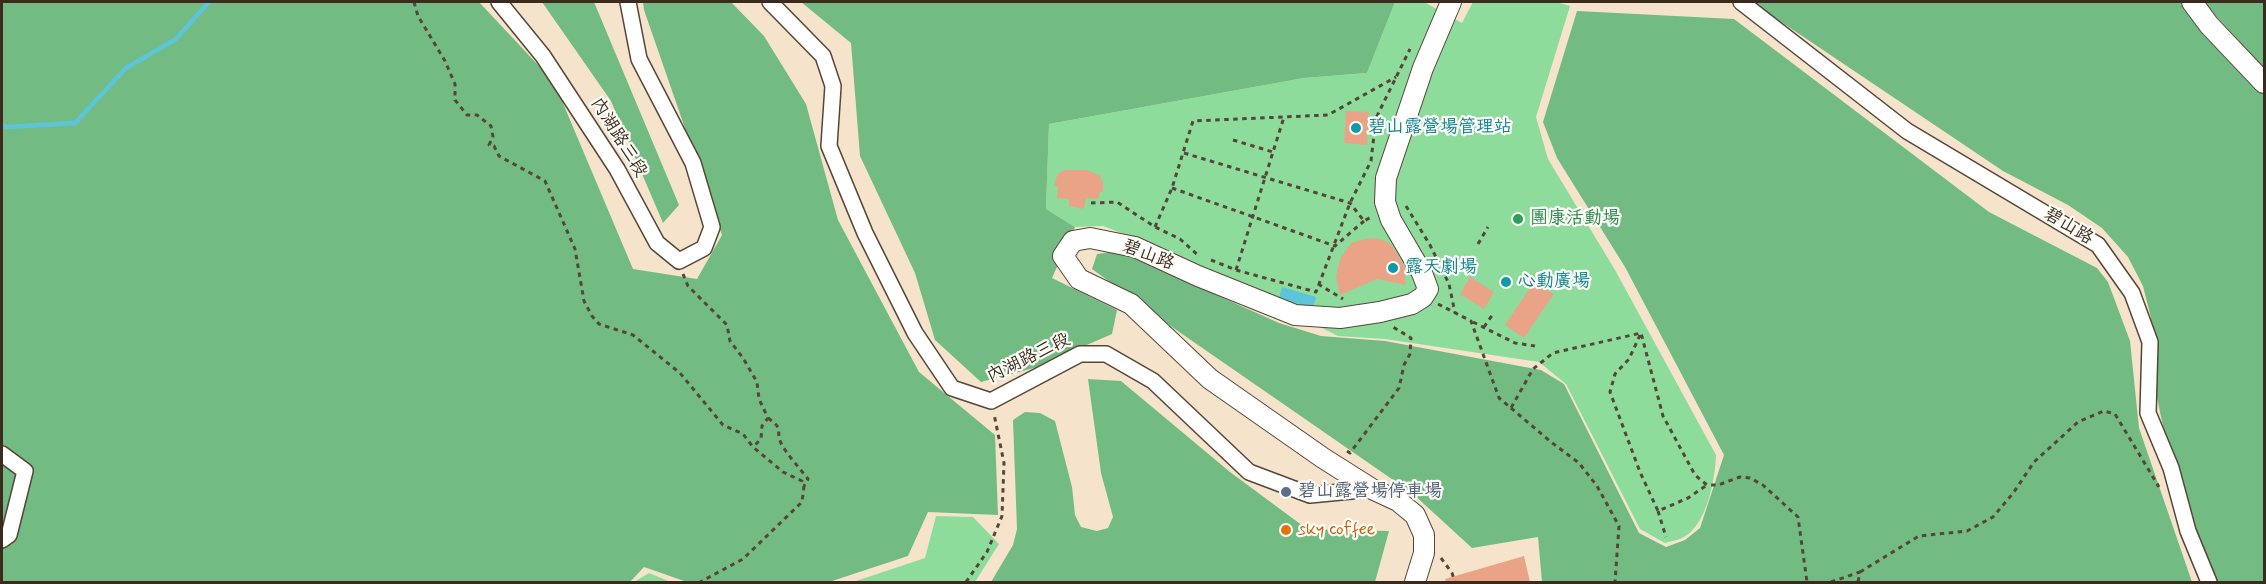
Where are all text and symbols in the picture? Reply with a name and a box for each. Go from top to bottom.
street label: 內湖路三段 [585,94,651,182]
place label: 碧山露營場管理站 [1368,117,1512,139]
marker: 碧山露營場管理站 [1349,121,1363,135]
street label: 碧山路 [2039,204,2097,250]
place label: 團康活動場 [1530,208,1620,230]
marker: 團康活動場 [1511,212,1525,226]
street label: 碧山路 [1119,236,1177,276]
place label: 露天劇場 [1405,257,1477,279]
marker: 露天劇場 [1386,261,1400,275]
place label: 心動廣場 [1518,271,1590,293]
marker: 心動廣場 [1499,275,1513,289]
street label: 內湖路三段 [984,330,1074,388]
place label: 碧山露營場停車場 [1298,481,1442,503]
marker: 碧山露營場停車場 [1279,485,1293,499]
place label: sky coffee [1298,519,1375,541]
marker: sky coffee [1279,523,1293,537]

